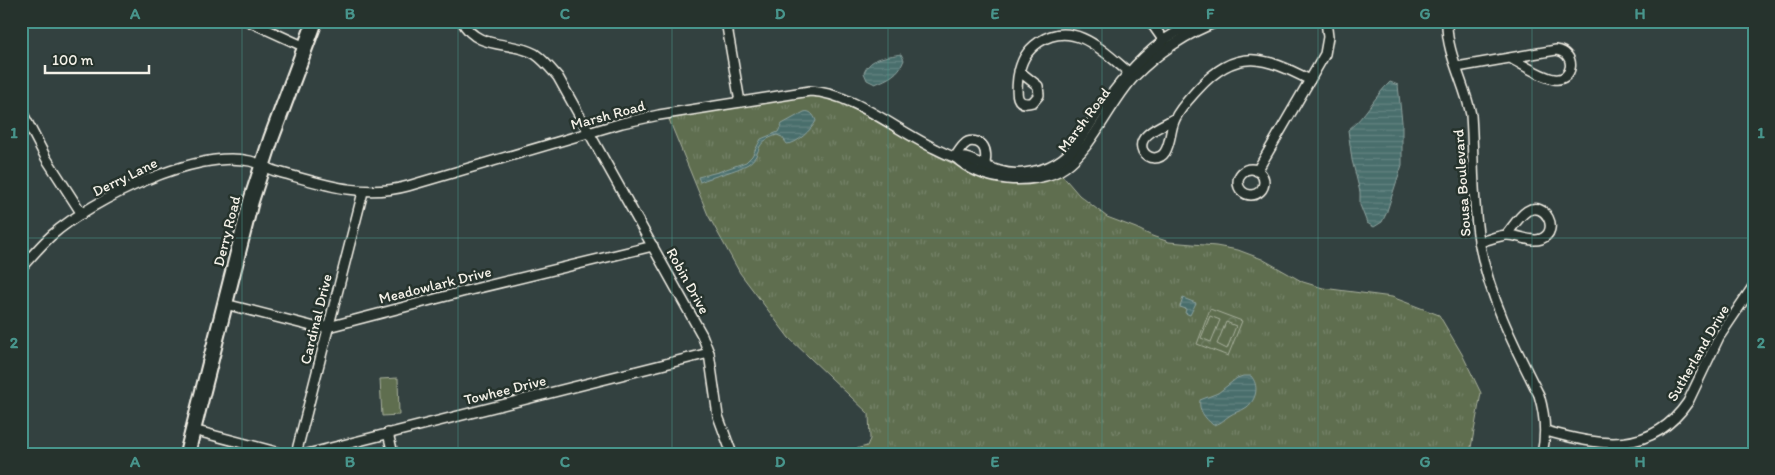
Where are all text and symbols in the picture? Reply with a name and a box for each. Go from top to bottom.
text: A [129,4,141,23]
text: B [345,4,356,23]
text: C [560,4,571,23]
text: D [775,4,786,23]
text: E [991,4,1000,23]
text: F [1206,4,1215,23]
text: G [1419,4,1431,23]
text: H [1634,4,1646,23]
scale bar [45,42,149,74]
text: 100 m [52,51,94,69]
street label: Marsh Road [1054,83,1115,156]
street label: Marsh Road [569,96,648,134]
text: 1 [10,123,18,142]
text: 1 [1757,123,1765,142]
street label: Sousa Boulevard [1449,129,1475,237]
street label: Derry Lane [90,154,160,200]
street label: Derry Road [210,193,245,268]
street label: Robin Drive [662,245,714,317]
street label: Meadowlark Drive [377,262,493,308]
street label: Cardinal Drive [296,272,336,366]
street label: Sutherland Drive [1663,302,1733,404]
text: 2 [10,333,19,352]
text: 2 [1757,333,1766,352]
street label: Towhee Drive [462,371,548,409]
text: A [129,452,141,471]
text: B [345,452,356,471]
text: C [560,452,571,471]
text: D [775,452,786,471]
text: E [991,452,1000,471]
text: F [1206,452,1215,471]
text: G [1419,452,1431,471]
text: H [1634,452,1646,471]

